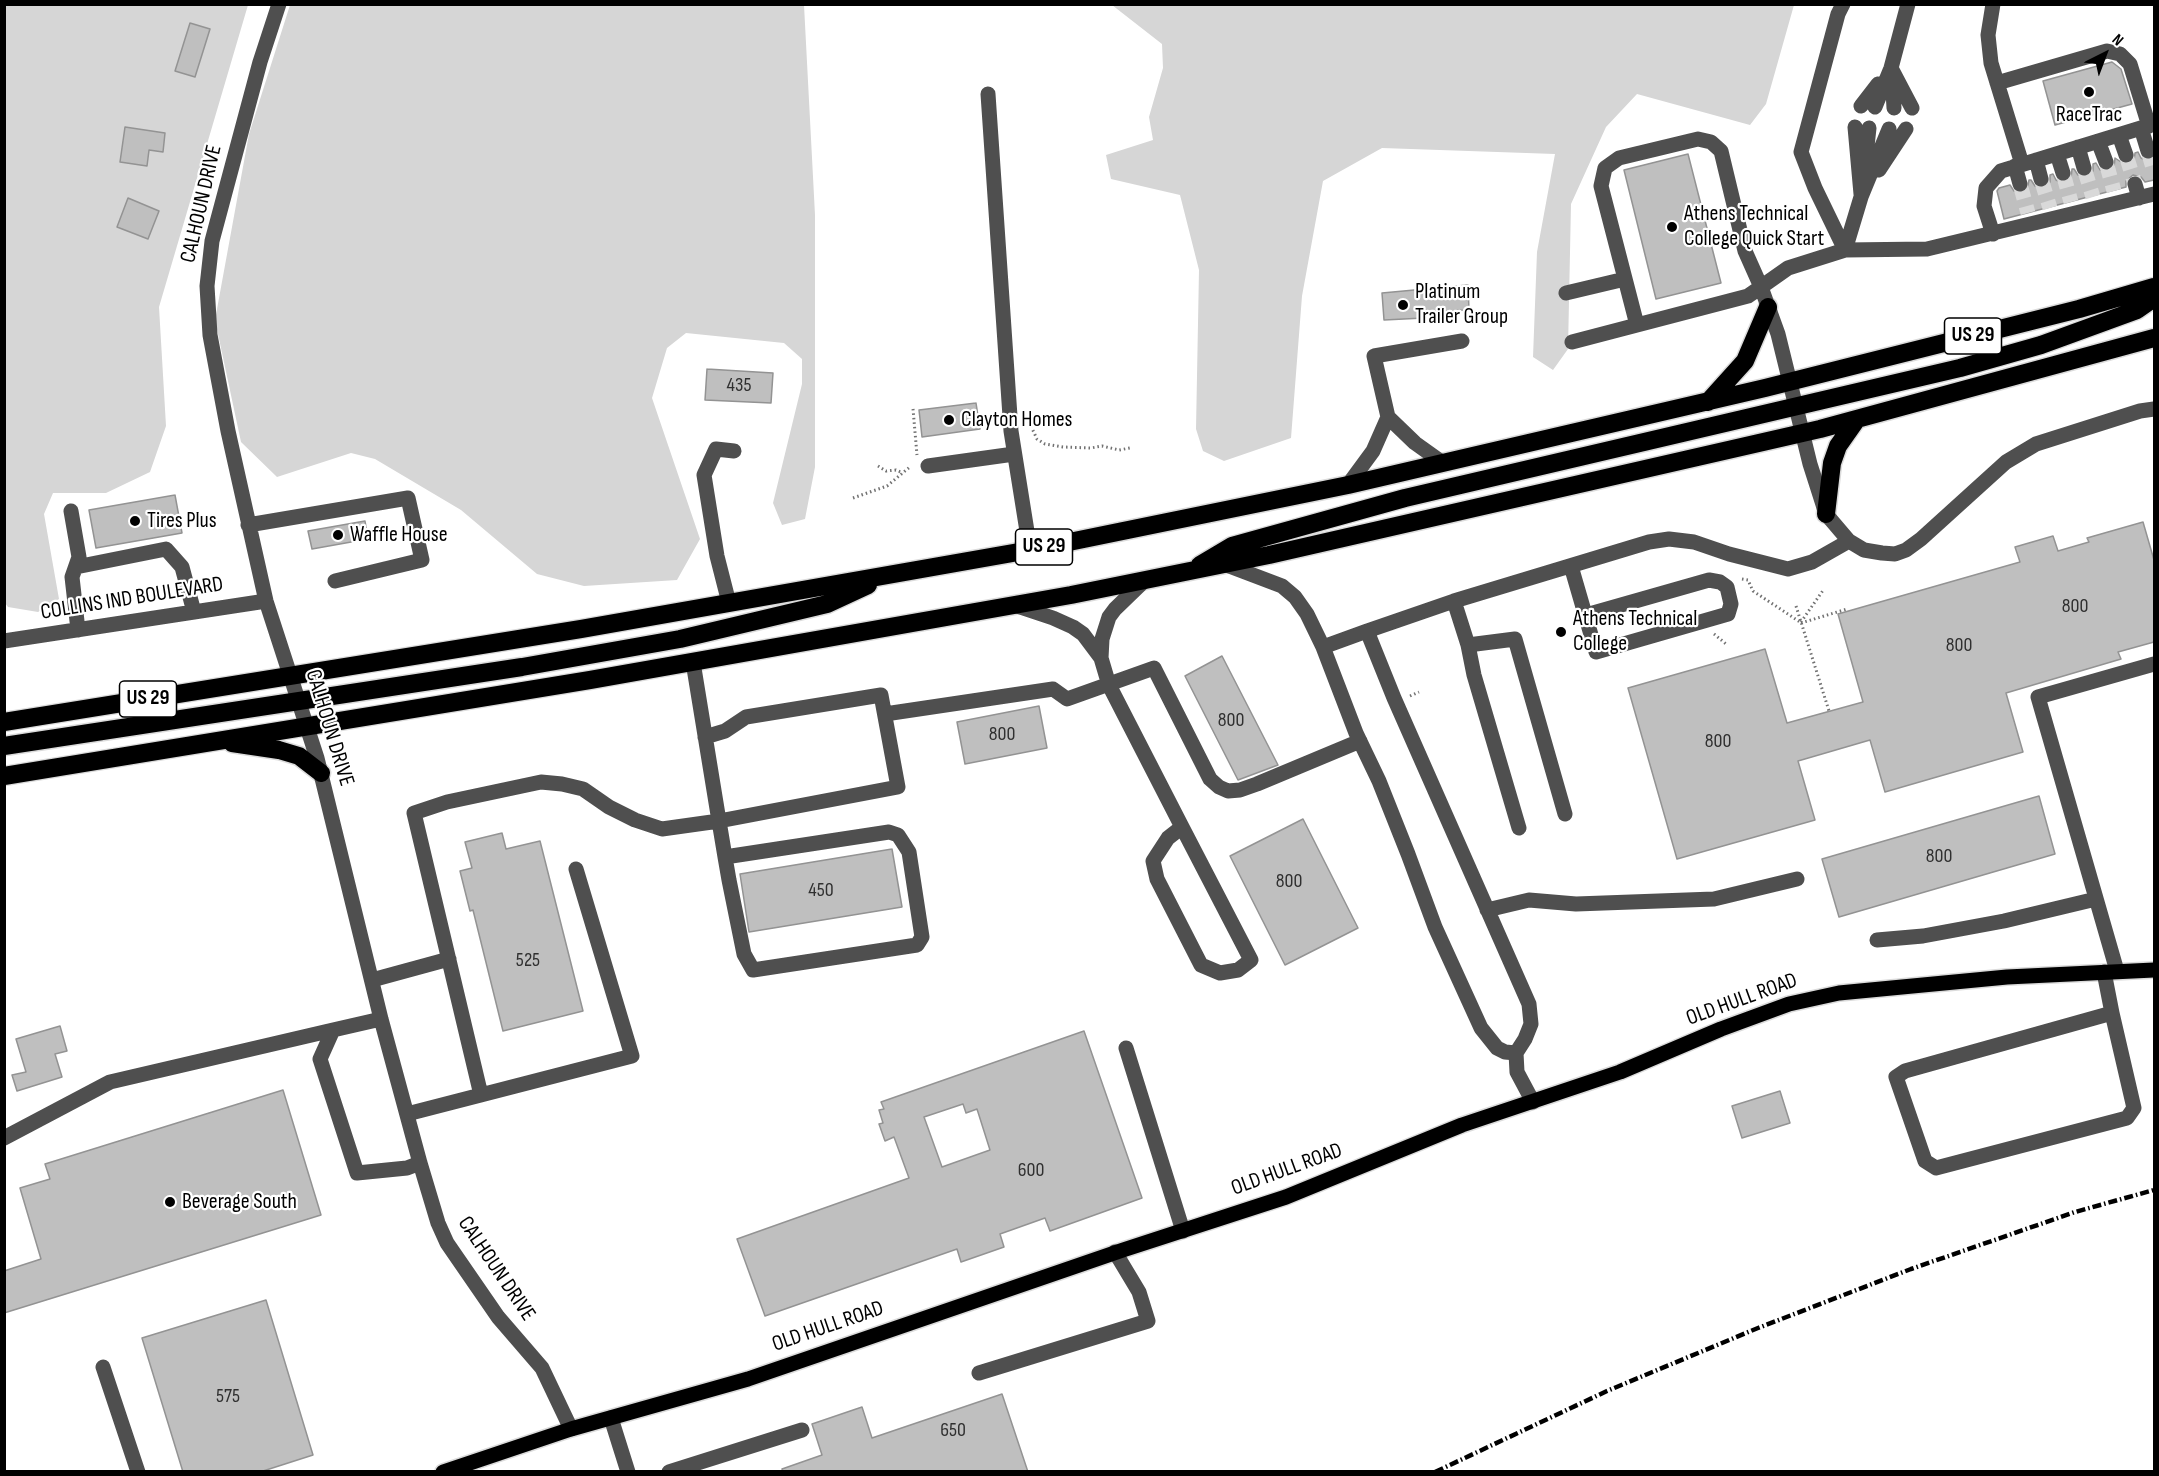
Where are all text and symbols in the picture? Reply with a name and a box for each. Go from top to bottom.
north arrow [2075,24,2135,84]
text: N [2108,30,2127,50]
marker: RaceTrac [2082,85,2096,99]
place label: RaceTrac [2056,102,2122,128]
street label: CALHOUN DRIVE [176,142,228,266]
place label: Athens Technical College Quick Start [1684,201,1824,252]
marker: Athens Technical College Quick Start [1665,220,1679,234]
place label: Platinum Trailer Group [1415,279,1508,330]
marker: Platinum Trailer Group [1396,298,1410,312]
road number: US 29 [1944,318,2002,354]
house number: 435 [727,374,751,398]
place label: Clayton Homes [961,407,1072,433]
marker: Clayton Homes [942,413,956,427]
place label: Tires Plus [147,508,217,534]
marker: Tires Plus [128,514,142,528]
place label: Waffle House [350,522,448,548]
marker: Waffle House [331,528,345,542]
road number: US 29 [1016,529,1072,565]
street label: COLLINS IND BOULEVARD [39,572,225,626]
house number: 800 [2062,595,2088,619]
place label: Athens Technical College [1573,606,1697,658]
marker: Athens Technical College [1554,625,1568,639]
house number: 800 [1946,634,1972,658]
street label: CALHOUN DRIVE [299,667,359,789]
road number: US 29 [120,681,176,717]
house number: 800 [1218,709,1244,733]
house number: 800 [989,723,1015,747]
house number: 800 [1705,730,1731,754]
house number: 800 [1926,845,1952,869]
house number: 800 [1276,870,1302,894]
house number: 450 [808,879,834,903]
house number: 525 [516,949,540,973]
street label: OLD HULL ROAD [1683,968,1801,1032]
street label: OLD HULL ROAD [1228,1138,1346,1202]
house number: 600 [1018,1159,1044,1183]
place label: Beverage South [182,1189,297,1215]
marker: Beverage South [163,1195,177,1209]
street label: CALHOUN DRIVE [451,1212,541,1326]
street label: OLD HULL ROAD [769,1296,887,1358]
house number: 575 [216,1385,240,1409]
house number: 650 [940,1419,966,1443]

